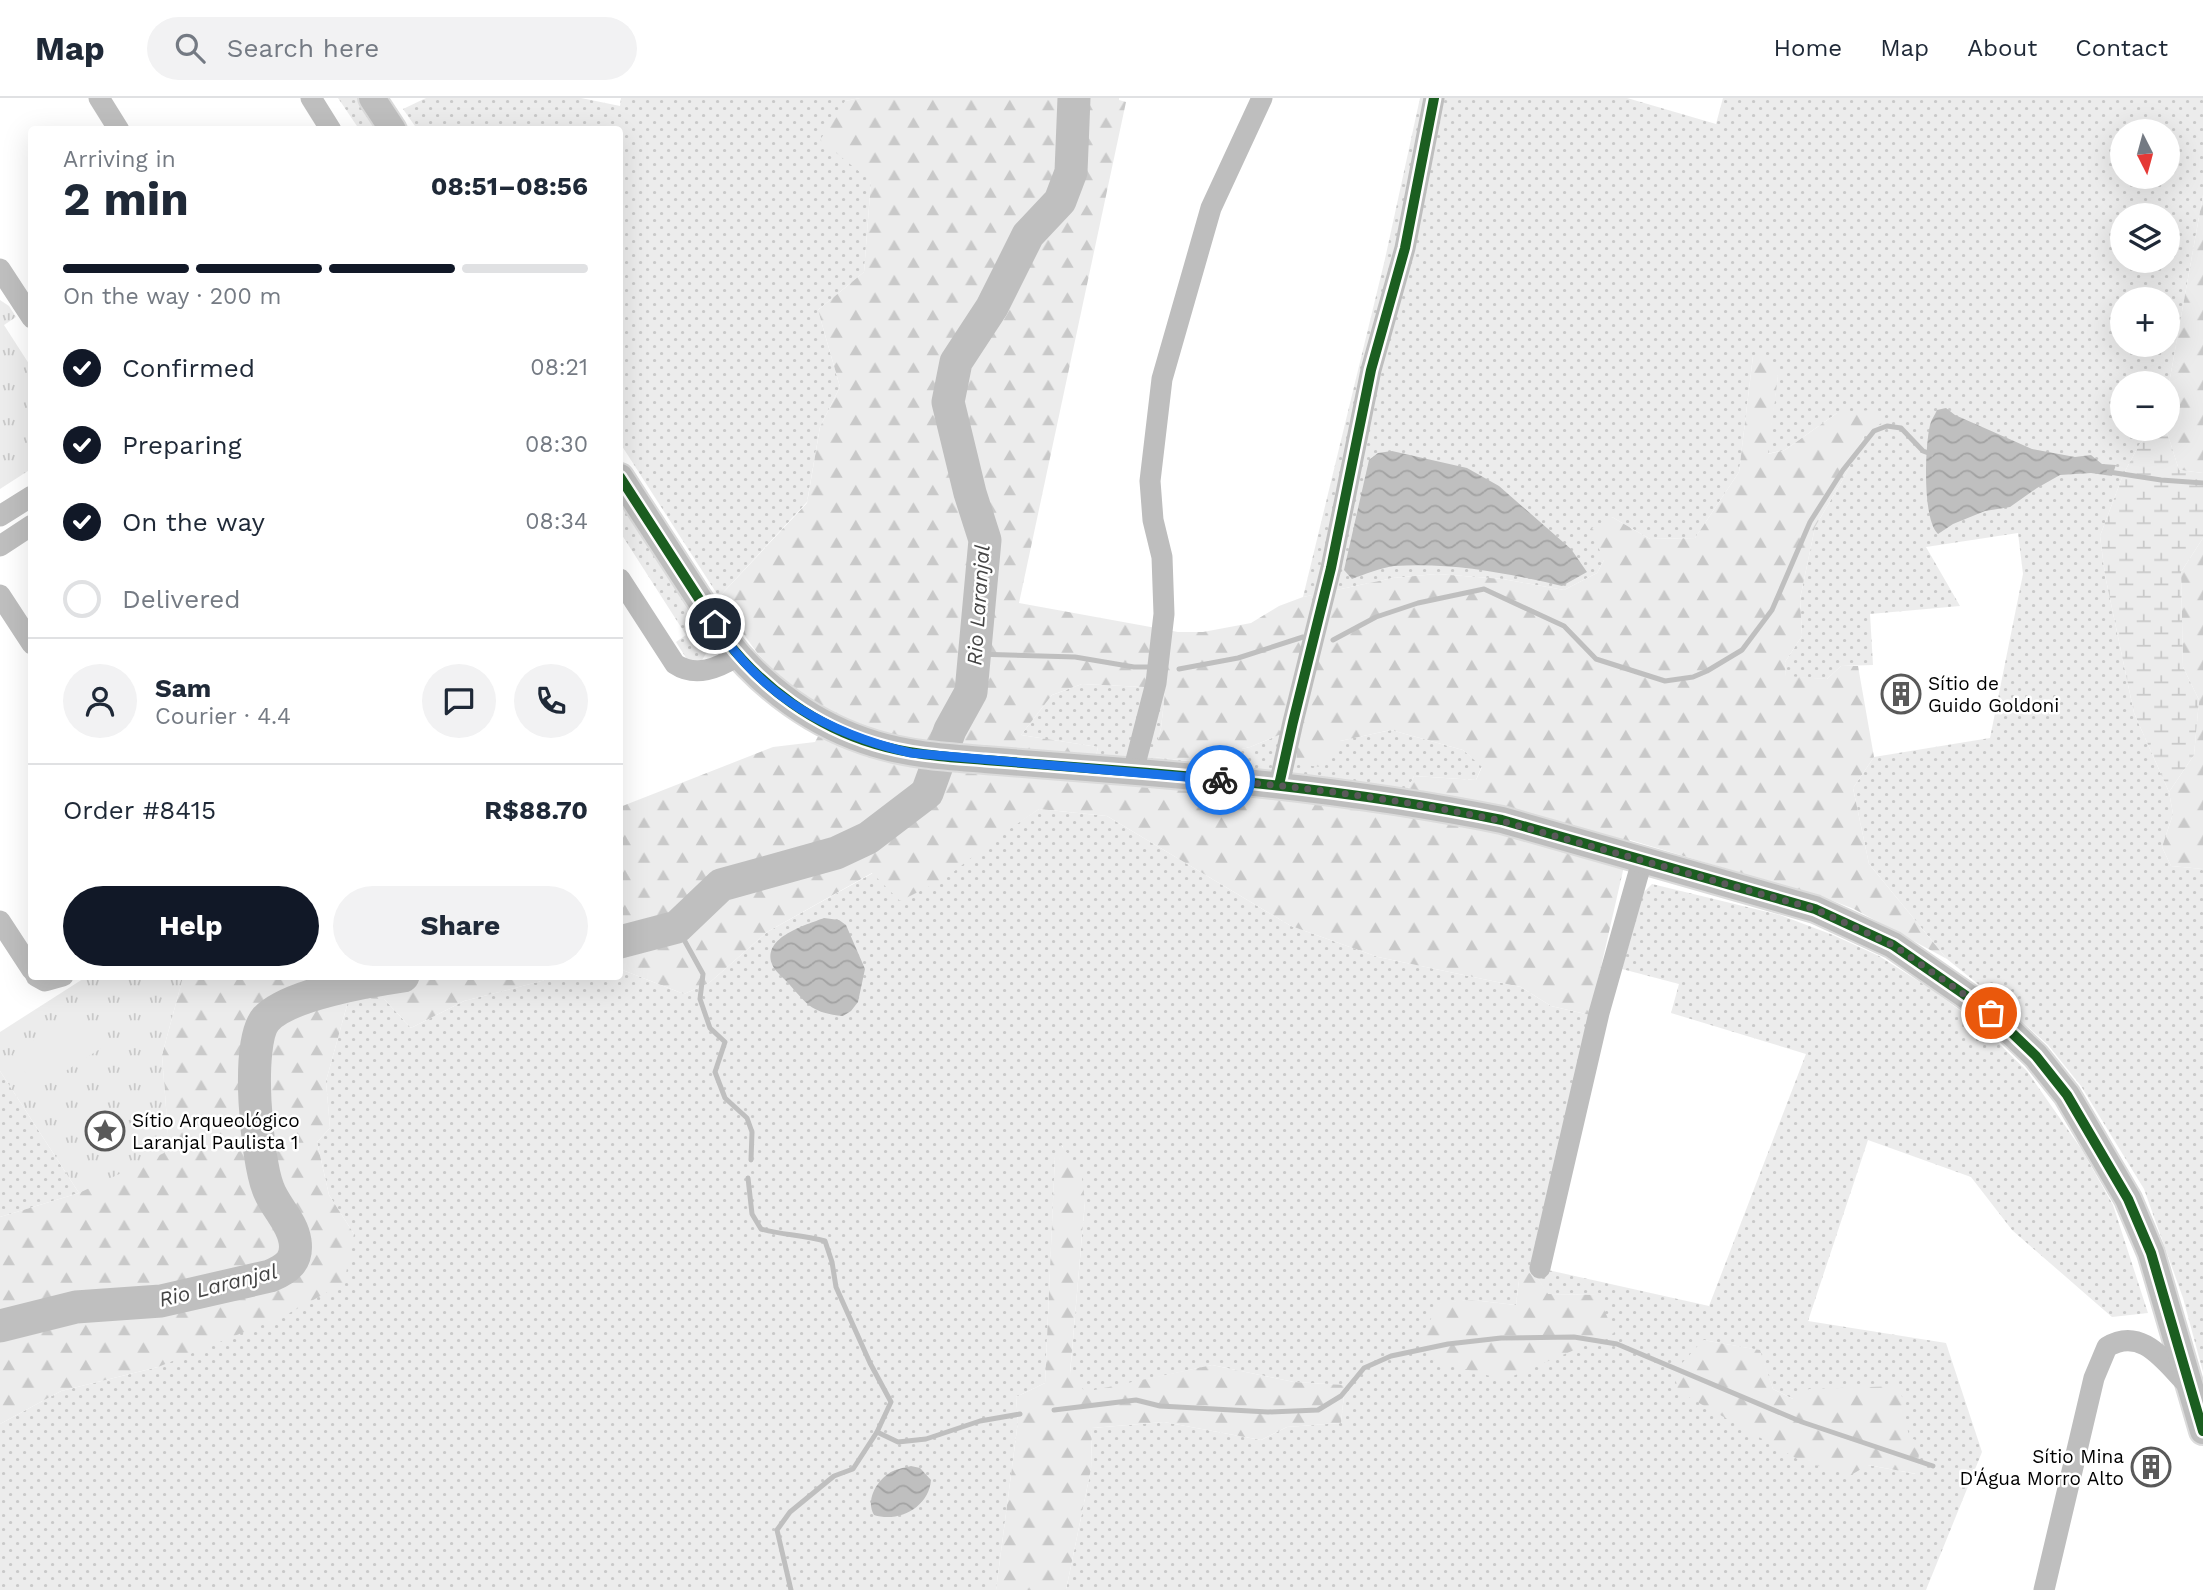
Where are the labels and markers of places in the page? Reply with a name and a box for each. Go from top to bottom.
pin [685,594,745,654]
place label: Sítio de Guido Goldoni [1928,672,2059,717]
building icon: Sítio de Guido Goldoni [1880,673,1922,715]
pin [1961,983,2021,1043]
place label: Sítio Arqueológico Laranjal Paulista 1 [132,1109,300,1154]
place icon: Sítio Arqueológico Laranjal Paulista 1 [84,1110,126,1152]
place label: Sítio Mina D'Água Morro Alto [1959,1445,2124,1490]
building icon: Sítio Mina D'Água Morro Alto [2130,1446,2172,1488]

